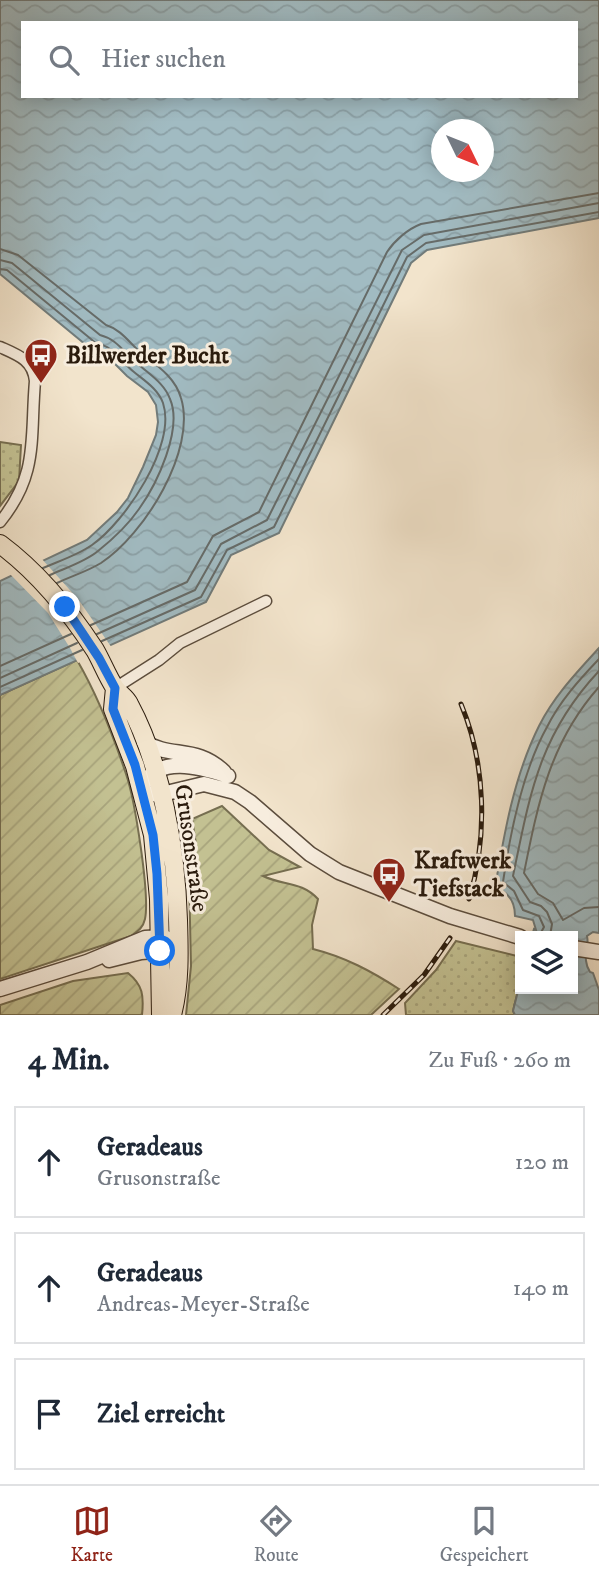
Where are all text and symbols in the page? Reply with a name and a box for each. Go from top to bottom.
search box [21,21,578,98]
icon: search [45,41,83,79]
text: Hier suchen [101,43,226,76]
north arrow [431,119,494,182]
bus stop icon: Billwerder Bucht [22,336,60,385]
place label: Billwerder Bucht [66,341,229,371]
route end [49,591,80,622]
street label: Grusonstraße [167,782,215,914]
place label: Kraftwerk Tiefstack [413,846,512,904]
bus stop icon: Kraftwerk Tiefstack [370,855,408,904]
map controls [515,931,578,994]
button: layers [515,931,578,994]
route start [144,935,175,966]
text: 4 Min. [28,1042,110,1079]
text: Zu Fuß · 260 m [428,1046,571,1075]
text: Geradeaus [97,1131,203,1164]
icon: ahead [30,1143,68,1181]
text: 120 m [515,1148,569,1177]
text: Grusonstraße [97,1164,220,1193]
text: Geradeaus [97,1257,203,1290]
icon: ahead [30,1269,68,1307]
text: 140 m [513,1274,569,1303]
text: Andreas-Meyer-Straße [97,1290,310,1319]
icon: arrive [30,1395,68,1433]
text: Ziel erreicht [97,1398,225,1431]
tab: Karte [70,1502,113,1567]
tab: Route [254,1502,299,1567]
tab: Gespeichert [440,1502,529,1567]

